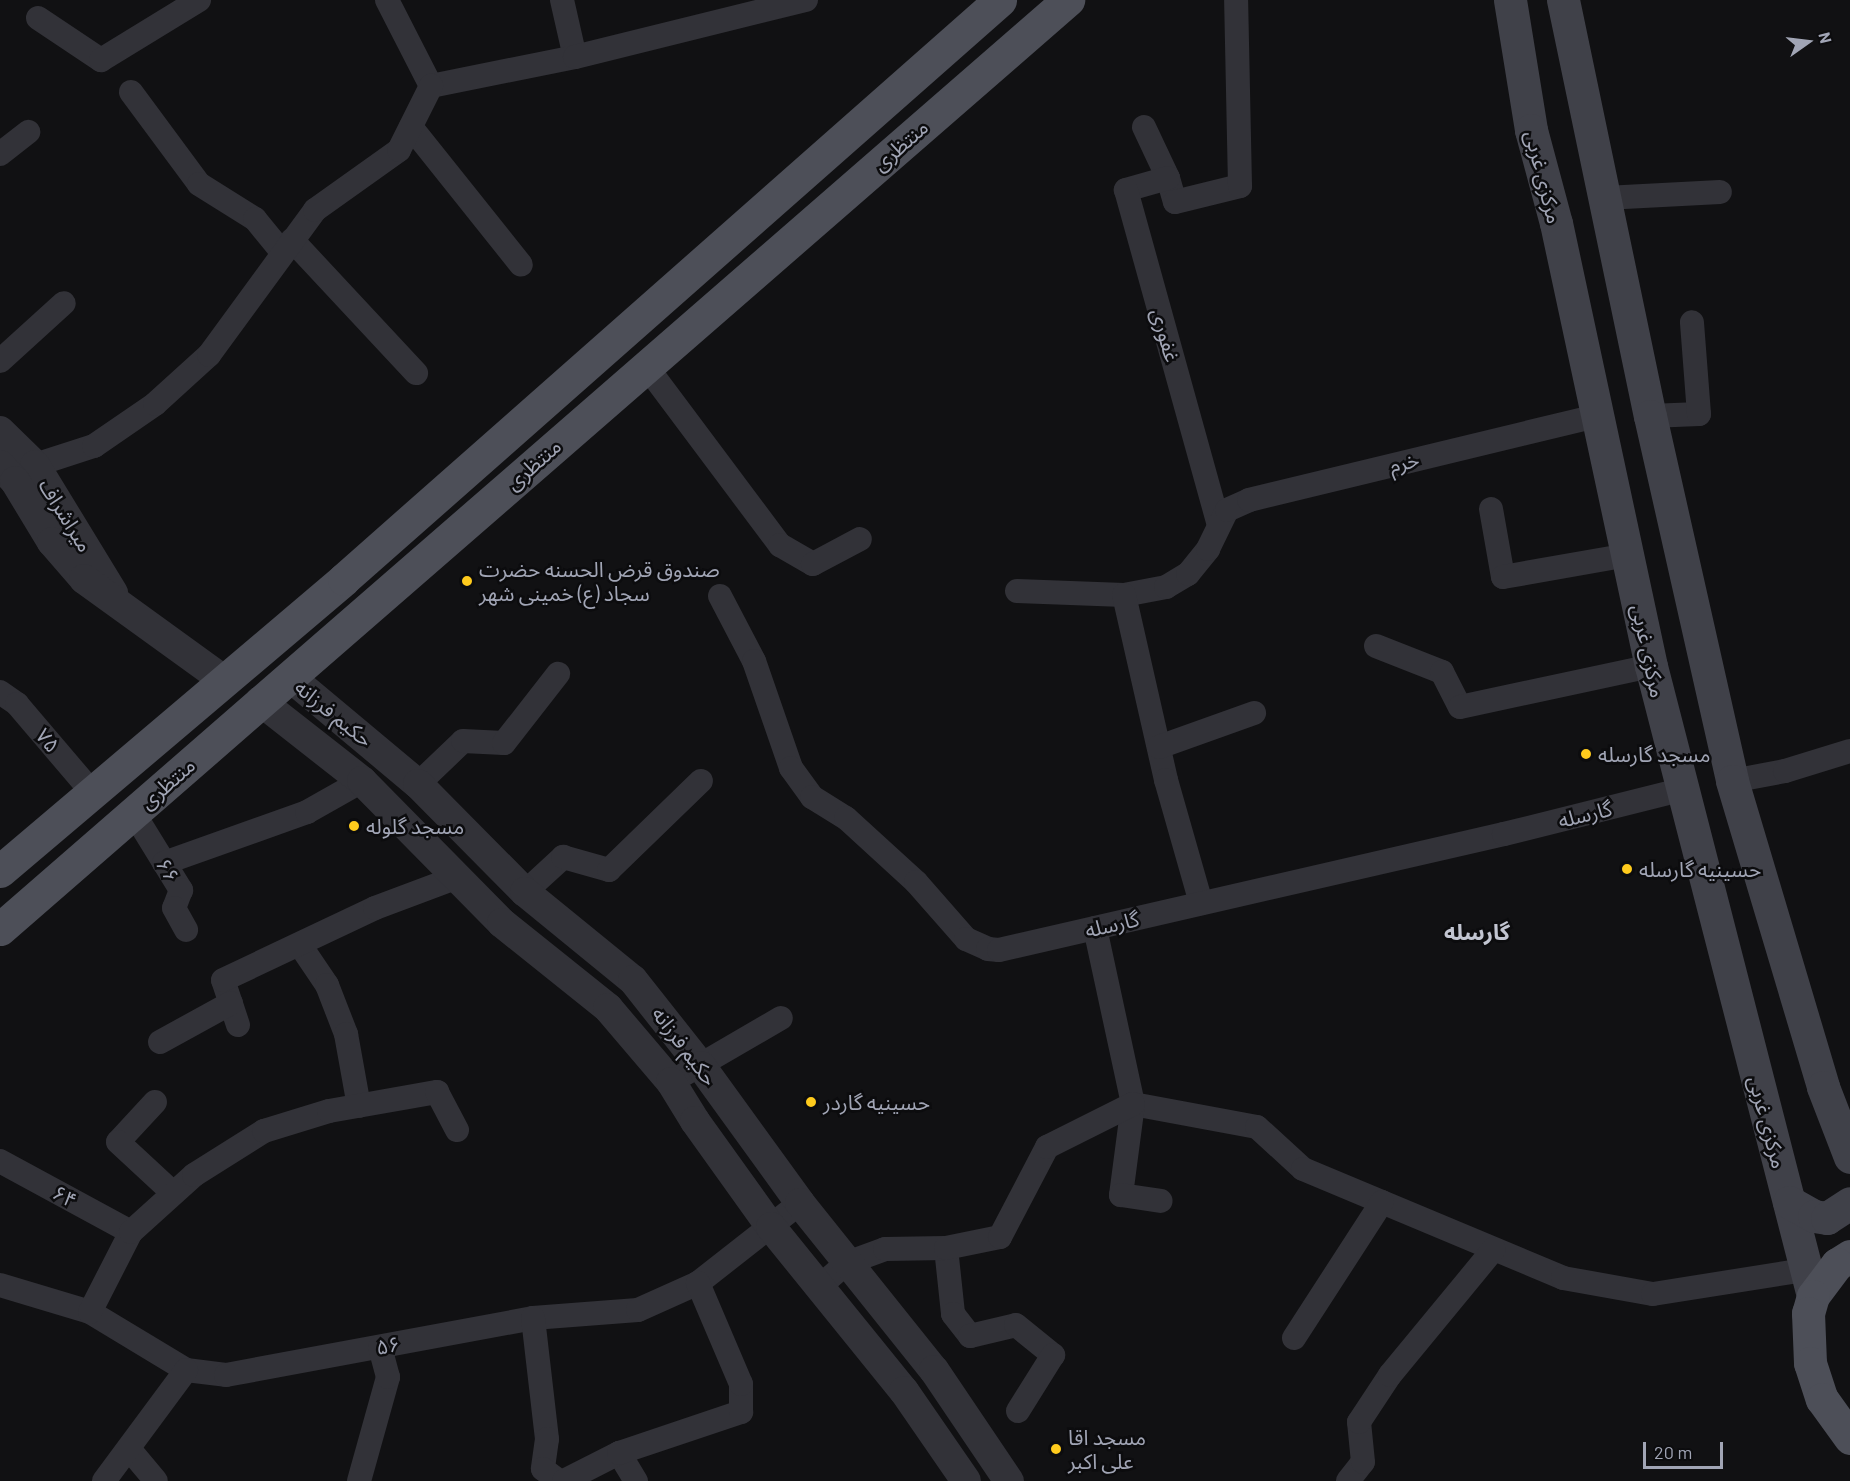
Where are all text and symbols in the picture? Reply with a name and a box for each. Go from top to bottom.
north arrow [1778,12,1838,72]
text: N [1815,30,1836,45]
street label: منتظری [867,114,933,176]
street label: مرکزی غربی [1520,128,1568,226]
street label: غفوری [1146,305,1186,365]
street label: منتظری [500,433,566,495]
street label: خرم [1386,446,1422,478]
street label: میراشراف [34,474,98,556]
place label: صندوق قرض الحسنه حضرت سجاد (ع) خمینی شهر [479,556,720,606]
marker: صندوق قرض الحسنه حضرت سجاد (ع) خمینی شهر [460,574,474,588]
street label: مرکزی غربی [1627,602,1671,700]
street label: حکیم فرزانه [290,674,378,752]
street label: ۷۵ [31,723,65,757]
place label: مسجد گارسله [1598,741,1710,767]
marker: مسجد گارسله [1579,747,1593,761]
street label: منتظری [134,752,200,814]
street label: گارسله [1555,795,1615,833]
place label: مسجد گلوله [366,813,464,839]
marker: مسجد گلوله [347,819,361,833]
street label: ۶۶ [151,853,185,887]
place label: حسینیه گارسله [1639,856,1761,882]
marker: حسینیه گارسله [1620,862,1634,876]
street label: گارسله [1082,906,1142,942]
district label: گارسله [1444,919,1510,945]
street label: حکیم فرزانه [647,1001,723,1091]
street label: مرکزی غربی [1744,1073,1792,1171]
place label: حسینیه گاردر [823,1089,930,1115]
marker: حسینیه گاردر [804,1095,818,1109]
street label: ۶۴ [48,1179,82,1213]
street label: ۵۶ [374,1331,402,1359]
place label: مسجد اقا علی اکبر [1068,1424,1146,1474]
scale bar [1646,1430,1726,1468]
text: 20 m [1654,1441,1692,1463]
marker: مسجد اقا علی اکبر [1049,1442,1063,1456]

